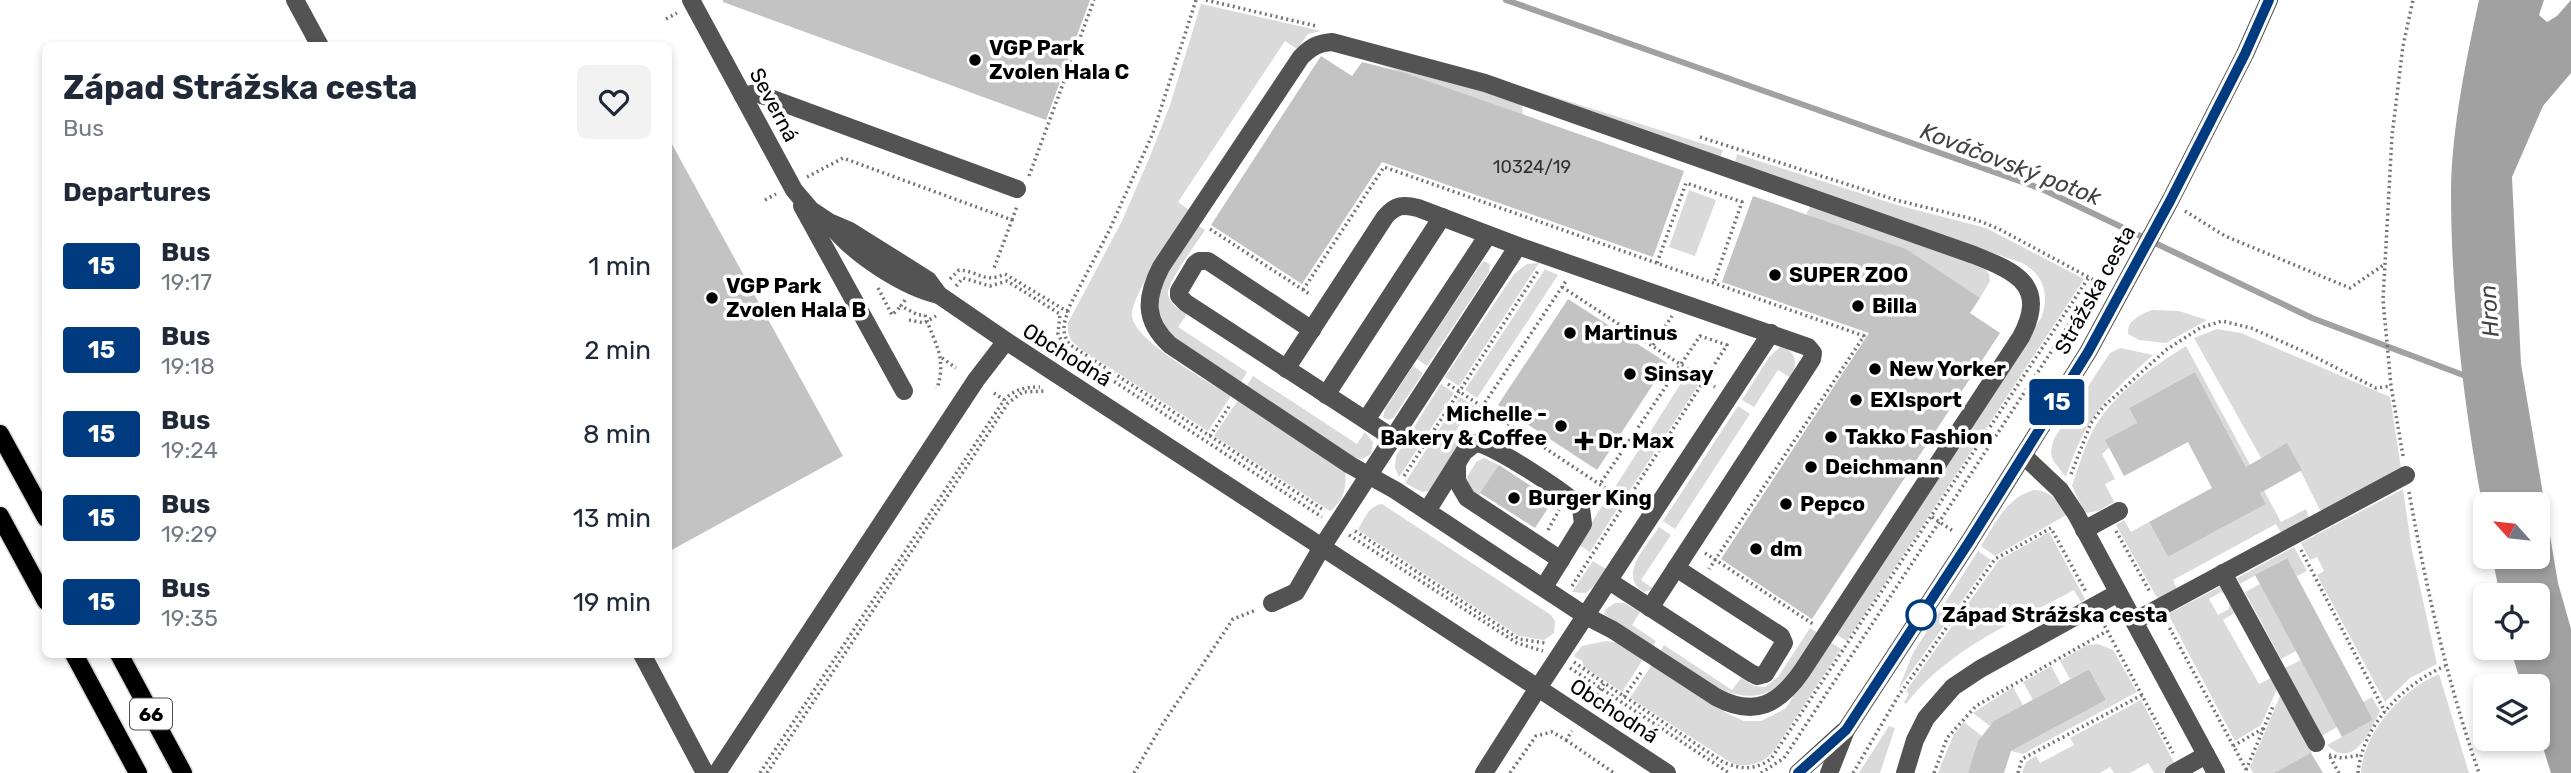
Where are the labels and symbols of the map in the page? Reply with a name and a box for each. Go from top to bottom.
place label: VGP Park Zvolen Hala C [989,35,1130,84]
marker: VGP Park Zvolen Hala C [967,52,983,68]
street label: Severná [745,64,804,146]
water label: Kováčovský potok [1917,117,2106,212]
house number: 10324/19 [1493,156,1571,178]
street label: Strážska cesta [2049,221,2140,358]
place label: SUPER ZOO [1789,262,1908,287]
marker: SUPER ZOO [1767,267,1783,283]
place label: VGP Park Zvolen Hala B [726,273,866,322]
water label: Hron [2473,284,2505,338]
marker: VGP Park Zvolen Hala B [704,290,720,306]
place label: Billa [1872,293,1917,318]
marker: Billa [1850,298,1866,314]
street label: Obchodná [1018,317,1116,392]
place label: Martinus [1584,320,1678,345]
marker: Martinus [1562,325,1578,341]
place label: New Yorker [1889,356,2006,381]
place label: Sinsay [1644,361,1714,386]
marker: New Yorker [1867,361,1883,377]
marker: Sinsay [1622,366,1638,382]
line badge: 15 [2025,379,2088,425]
place label: EXIsport [1870,387,1962,412]
marker: EXIsport [1848,392,1864,408]
place label: Michelle - Bakery & Coffee [1380,401,1547,450]
marker: Michelle - Bakery & Coffee [1553,418,1569,434]
place label: Takko Fashion [1845,424,1993,449]
place label: Dr. Max [1598,428,1675,453]
marker: Takko Fashion [1823,429,1839,445]
marker: Dr. Max [1576,433,1592,449]
place label: Deichmann [1825,454,1943,479]
marker: Deichmann [1803,459,1819,475]
place label: Burger King [1528,485,1652,510]
marker: Burger King [1506,490,1522,506]
place label: Pepco [1800,491,1865,516]
north arrow [2473,492,2550,569]
marker: Pepco [1778,496,1794,512]
place label: dm [1770,536,1803,561]
marker: dm [1748,541,1764,557]
marker: Západ Strážska cesta [1906,600,1936,630]
place label: Západ Strážska cesta [1942,602,2168,627]
street label: Obchodná [1566,673,1663,748]
road number: 66 [130,698,172,730]

